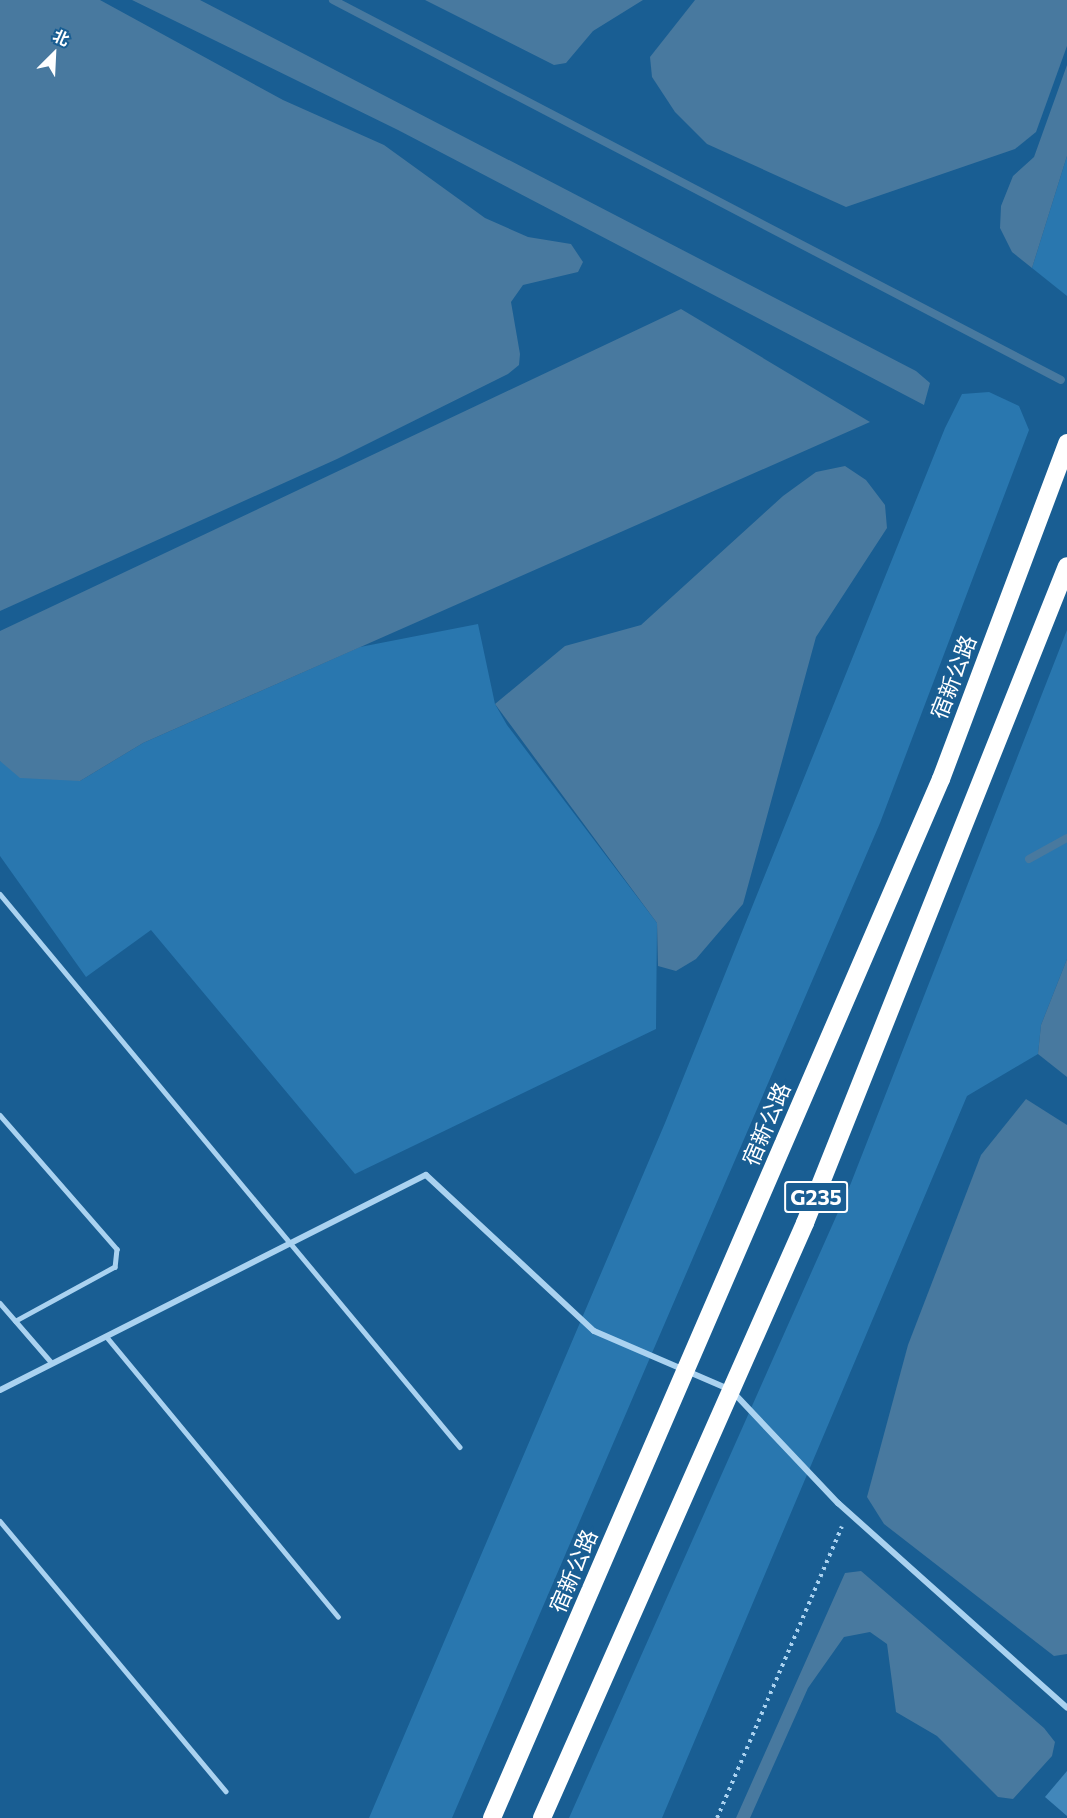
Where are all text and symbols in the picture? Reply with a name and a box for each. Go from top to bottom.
north arrow [24,24,84,84]
text: 北 [50,25,73,49]
street label: 宿新公路 [925,631,981,723]
street label: 宿新公路 [737,1078,795,1170]
road number: G235 [783,1179,849,1215]
street label: 宿新公路 [544,1525,602,1617]

